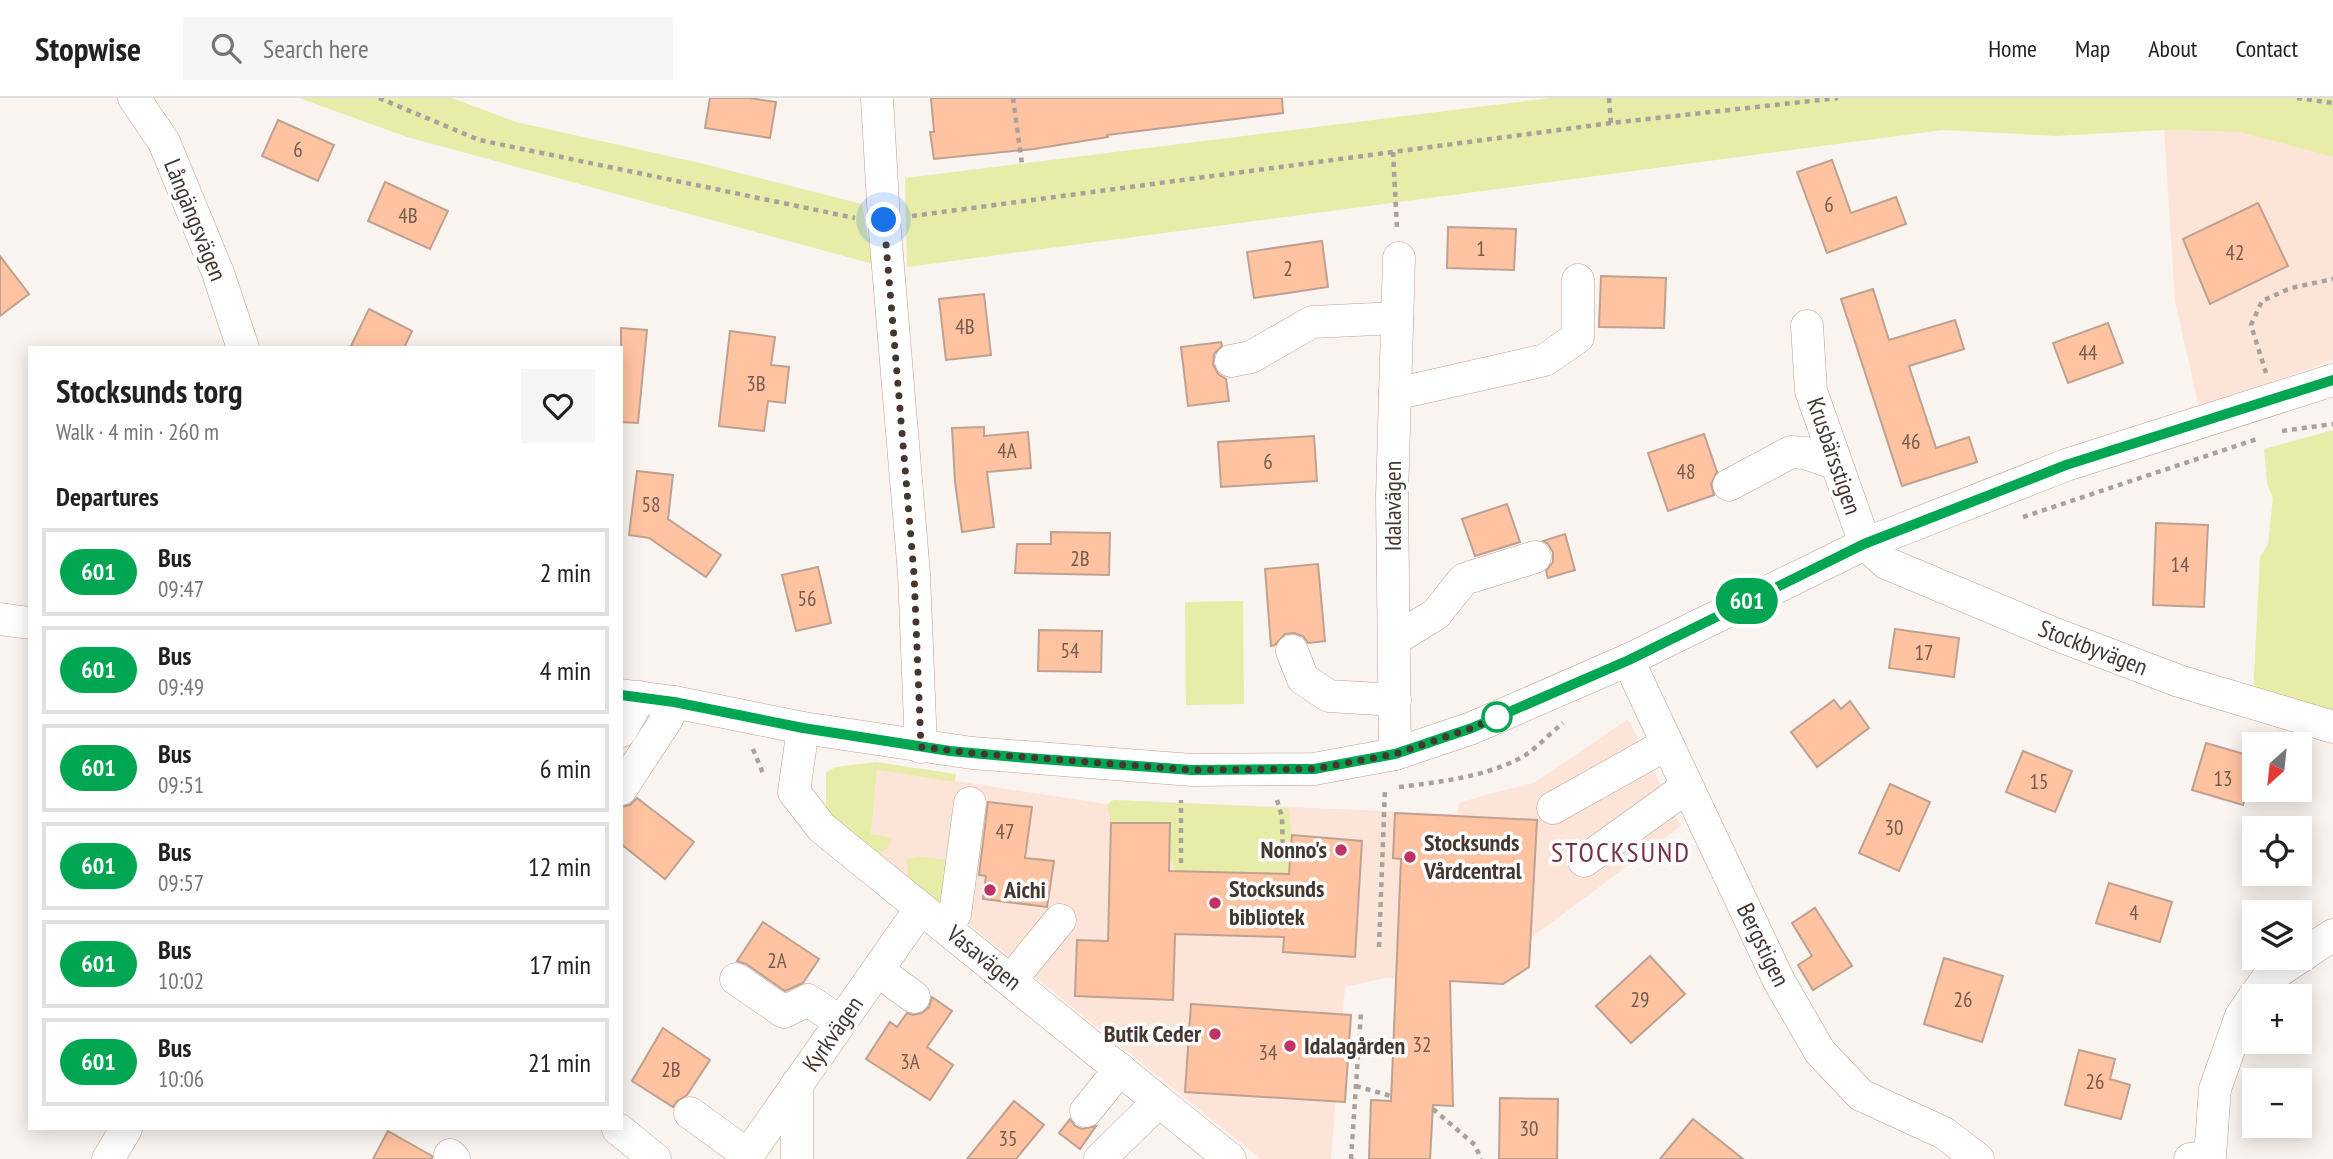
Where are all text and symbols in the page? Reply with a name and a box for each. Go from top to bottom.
search box [183,17,673,80]
text: Stopwise [35,27,141,70]
icon: search [207,29,245,67]
text: Search here [263,32,369,65]
text: Home [1988,33,2037,64]
text: Map [2075,33,2110,64]
text: About [2148,33,2197,64]
text: Contact [2235,33,2298,64]
house number: 6 [293,136,303,163]
street label: Långängsvägen [157,154,234,285]
house number: 6 [1824,191,1834,218]
house number: 4B [398,202,418,229]
your location [866,202,901,237]
house number: 1 [1476,235,1486,262]
house number: 42 [2226,239,2244,266]
house number: 2 [1283,255,1293,282]
house number: 4B [955,313,975,340]
house number: 44 [2079,339,2098,366]
text: Stocksunds torg [56,369,243,412]
button: heart [521,369,595,443]
house number: 3B [746,370,766,397]
street label: Krusbärsstigen [1800,393,1869,519]
text: Walk · 4 min · 260 m [56,417,219,446]
house number: 46 [1902,428,1920,455]
house number: 4A [997,437,1017,464]
house number: 6 [1263,448,1273,475]
house number: 48 [1677,458,1695,485]
street label: Idalavägen [1377,461,1408,551]
text: Departures [56,480,159,513]
house number: 58 [642,491,660,518]
text: Bus [158,541,191,574]
house number: 2B [1070,545,1090,572]
house number: 14 [2171,551,2190,578]
text: 601 [81,556,116,587]
text: 2 min [540,556,591,589]
text: 09:47 [158,574,204,603]
line badge: 601 [1707,578,1787,624]
house number: 56 [798,585,816,612]
text: 601 [1730,585,1764,616]
street label: Stockbyvägen [2034,613,2152,682]
house number: 54 [1061,637,1080,664]
text: Bus [158,639,191,672]
house number: 17 [1915,639,1933,666]
text: 601 [81,654,116,685]
text: 4 min [540,654,591,687]
text: 09:49 [158,672,204,701]
unlabelled marker [1482,702,1512,732]
north arrow [2242,732,2312,802]
map controls [2242,732,2312,1138]
text: Bus [158,737,191,770]
text: 601 [81,752,116,783]
text: 6 min [540,752,591,785]
house number: 13 [2214,765,2232,792]
house number: 15 [2030,768,2048,795]
text: 09:51 [158,770,204,799]
house number: 30 [1885,814,1903,841]
button: locate [2242,816,2312,886]
house number: 47 [996,818,1014,845]
place label: Stocksunds Vårdcentral [1423,827,1522,886]
district label: STOCKSUND [1551,833,1691,870]
place label: Nonno's [1261,834,1327,865]
text: Bus [158,835,191,868]
marker: Nonno's [1333,842,1349,858]
marker: Stocksunds Vårdcentral [1402,849,1418,865]
text: 601 [81,850,116,881]
text: 12 min [528,850,591,883]
text: 09:57 [158,868,204,897]
place label: Stocksunds bibliotek [1229,873,1324,932]
place label: Aichi [1003,874,1046,905]
marker: Aichi [982,882,998,898]
marker: Stocksunds bibliotek [1207,895,1223,911]
street label: Bergstigen [1730,898,1797,992]
house number: 4 [2129,899,2139,926]
button: layers [2242,900,2312,970]
street label: Vasavägen [940,918,1028,997]
text: Bus [158,933,191,966]
house number: 2A [767,947,787,974]
text: 601 [81,948,116,979]
text: 17 min [529,948,591,981]
text: 10:02 [158,966,204,995]
button: + [2242,984,2312,1054]
house number: 29 [1631,986,1649,1013]
house number: 26 [1954,986,1972,1013]
street label: Kyrkvägen [795,990,870,1078]
place label: Butik Ceder [1104,1018,1202,1049]
marker: Butik Ceder [1207,1026,1223,1042]
place label: Idalagården [1304,1030,1405,1061]
text: Bus [158,1031,191,1064]
house number: 32 [1413,1031,1431,1058]
marker: Idalagården [1282,1038,1298,1054]
house number: 34 [1259,1039,1278,1066]
text: 601 [81,1046,116,1077]
text: 21 min [528,1046,591,1079]
house number: 3A [900,1048,920,1075]
house number: 2B [661,1056,681,1083]
text: 10:06 [158,1064,204,1093]
house number: 26 [2086,1068,2104,1095]
button: − [2242,1068,2312,1138]
house number: 30 [1520,1115,1538,1142]
house number: 35 [999,1125,1017,1152]

